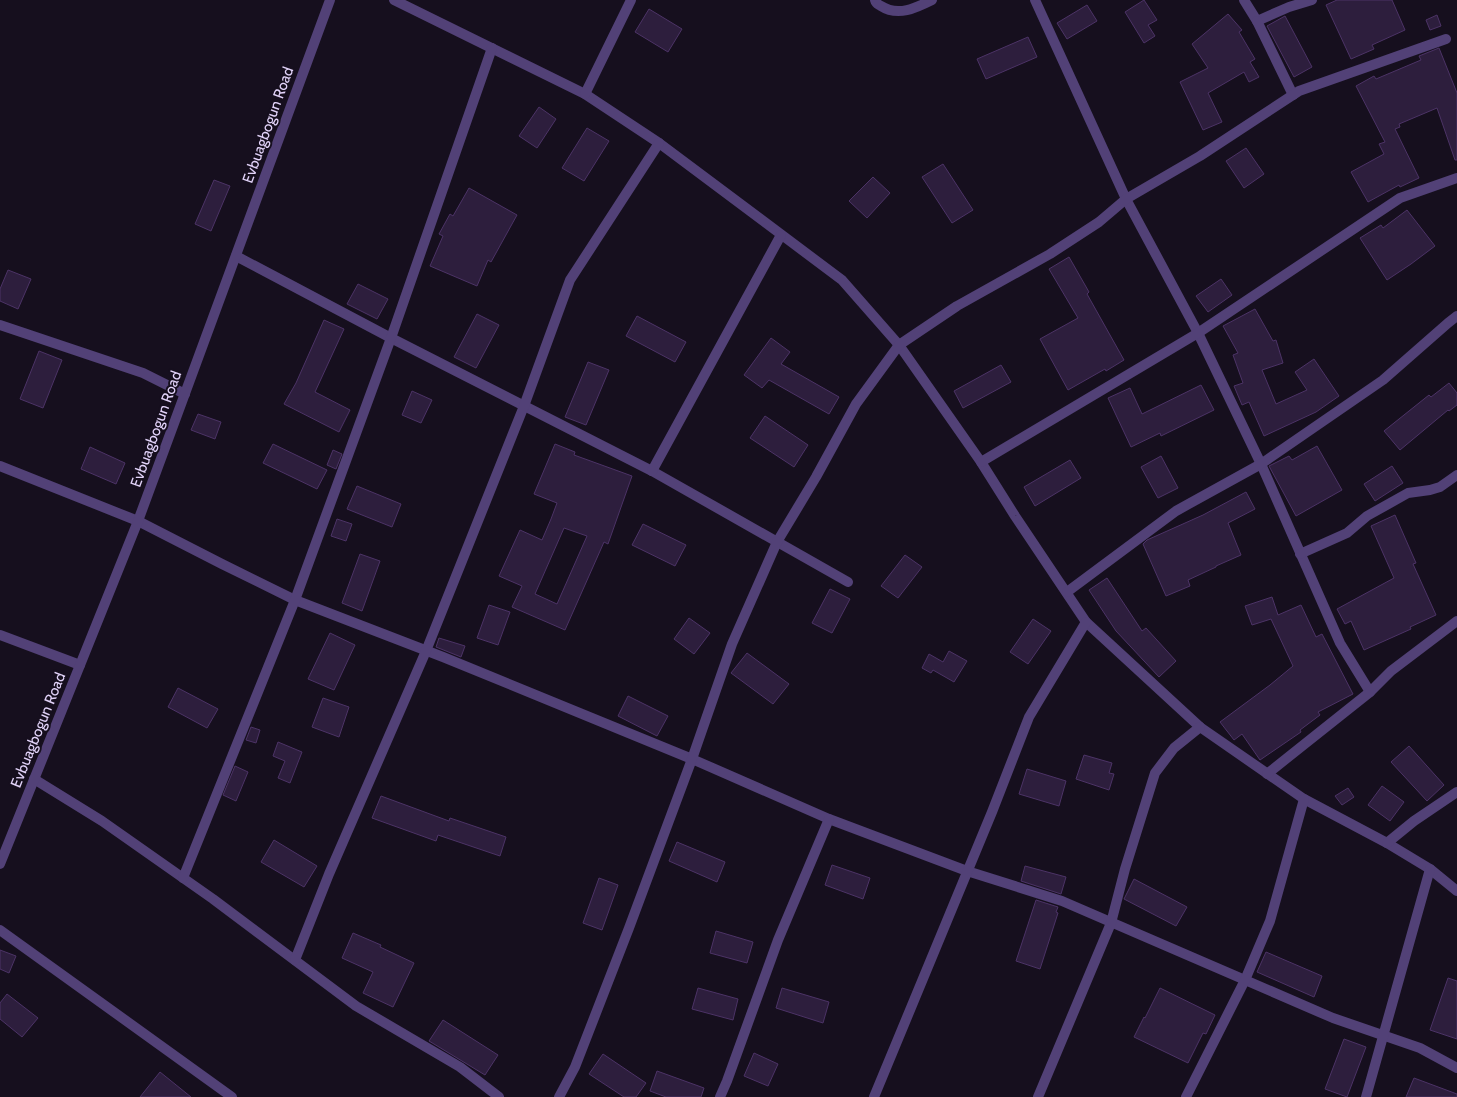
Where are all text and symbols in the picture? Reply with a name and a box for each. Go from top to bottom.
street label: Evbuagbogun Road [239,64,297,186]
street label: Evbuagbogun Road [127,368,185,490]
street label: Evbuagbogun Road [7,670,69,790]

